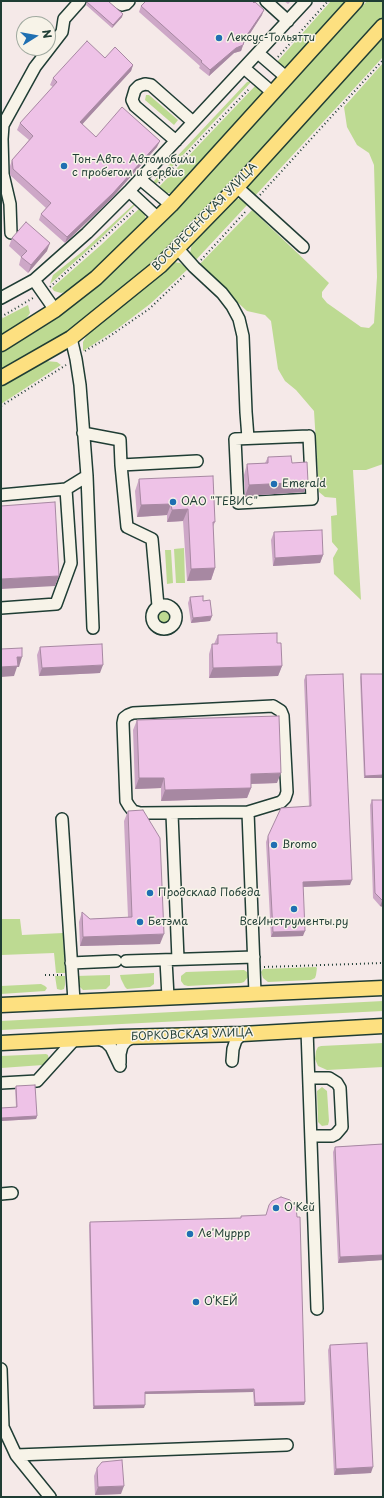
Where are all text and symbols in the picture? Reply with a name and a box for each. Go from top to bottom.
north arrow [16,16,56,56]
text: N [38,28,56,40]
place label: Лексус-Тольятти [227,31,315,45]
marker: Лексус-Тольятти [214,33,224,43]
place label: Тон-Авто. Автомобили с пробегом и сервис [72,153,195,179]
street label: ВОСКРЕСЕНСКАЯ УЛИЦА [150,160,260,274]
marker: Тон-Авто. Автомобили с пробегом и сервис [59,161,69,171]
place label: Emerald [282,477,326,491]
marker: Emerald [269,479,279,489]
place label: ОАО "ТЕВИС" [181,495,258,509]
marker: ОАО "ТЕВИС" [168,497,178,507]
place label: Bromo [282,838,317,852]
marker: Bromo [269,840,279,850]
place label: Продсклад Победа [158,886,260,900]
marker: Продсклад Победа [145,888,155,898]
marker: ВсеИнструменты.ру [289,904,299,914]
place label: Бетэма [148,915,188,929]
place label: ВсеИнструменты.ру [239,915,349,929]
marker: Бетэма [135,917,145,927]
street label: БОРКОВСКАЯ УЛИЦА [131,1026,253,1044]
place label: О'Кей [284,1201,315,1215]
marker: О'Кей [271,1203,281,1213]
place label: Ле'Муррр [198,1227,250,1241]
marker: Ле'Муррр [185,1229,195,1239]
place label: О’КЕЙ [204,1295,238,1309]
marker: О’КЕЙ [191,1297,201,1307]

